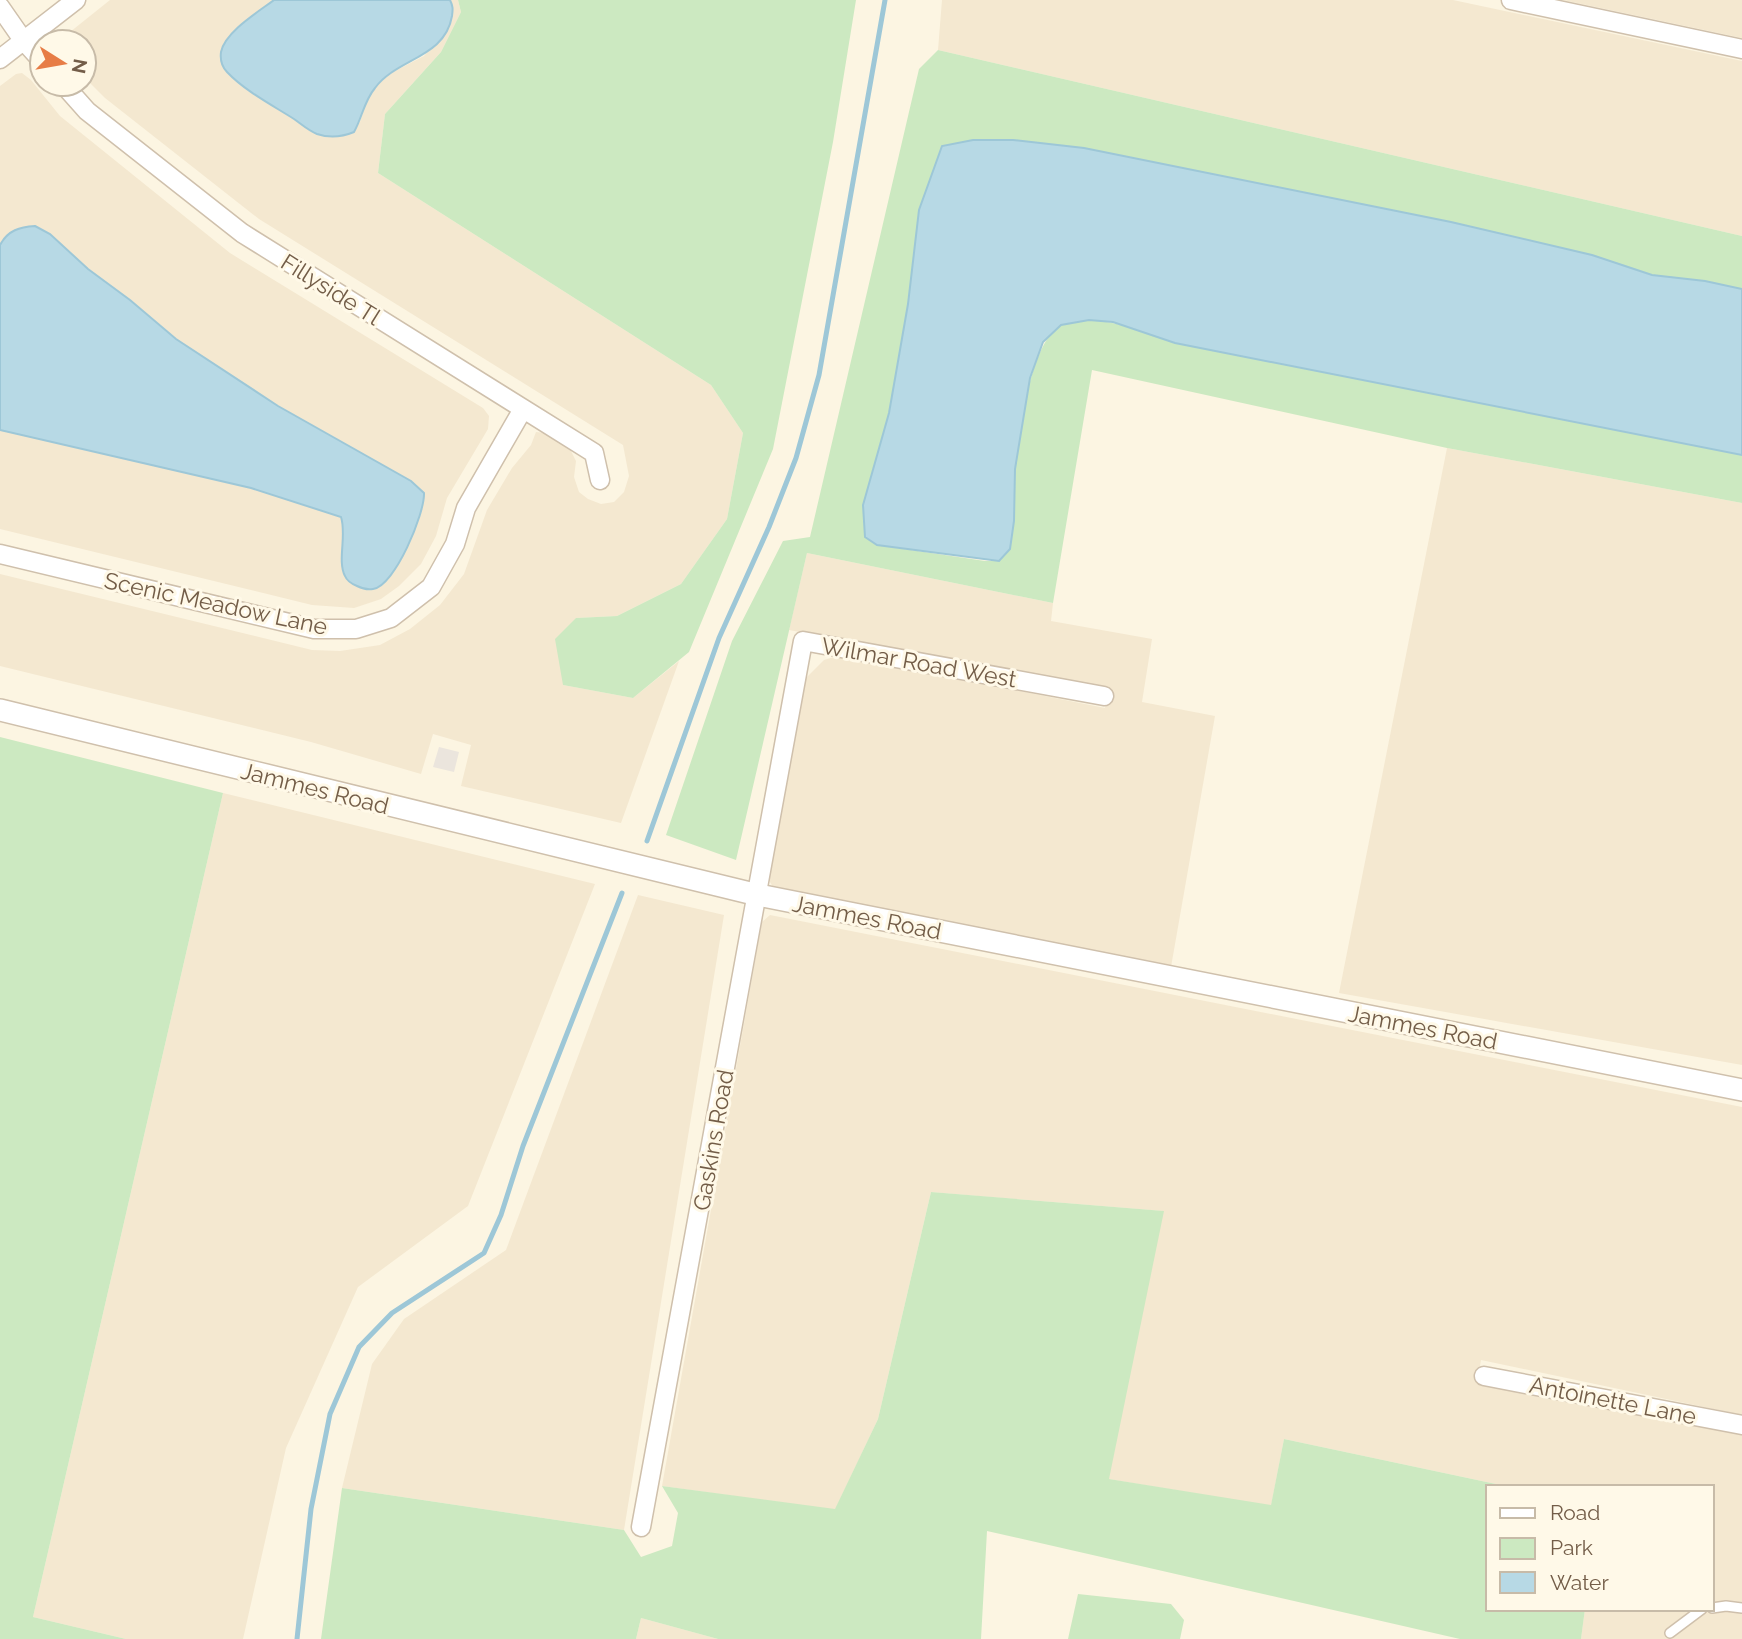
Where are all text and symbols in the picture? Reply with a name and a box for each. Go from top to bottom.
north arrow [28,28,98,98]
text: N [68,57,92,75]
street label: Fillyside Tl [276,248,386,331]
street label: Scenic Meadow Lane [102,566,330,640]
street label: Wilmar Road West [819,632,1019,692]
street label: Jammes Road [238,757,392,819]
street label: Jammes Road [790,889,944,945]
street label: Jammes Road [1346,999,1500,1055]
street label: Gaskins Road [687,1067,739,1213]
street label: Antoinette Lane [1527,1371,1699,1429]
legend [1486,1485,1714,1611]
text: Road [1550,1500,1600,1525]
text: Park [1550,1535,1593,1560]
text: Water [1550,1570,1609,1595]

